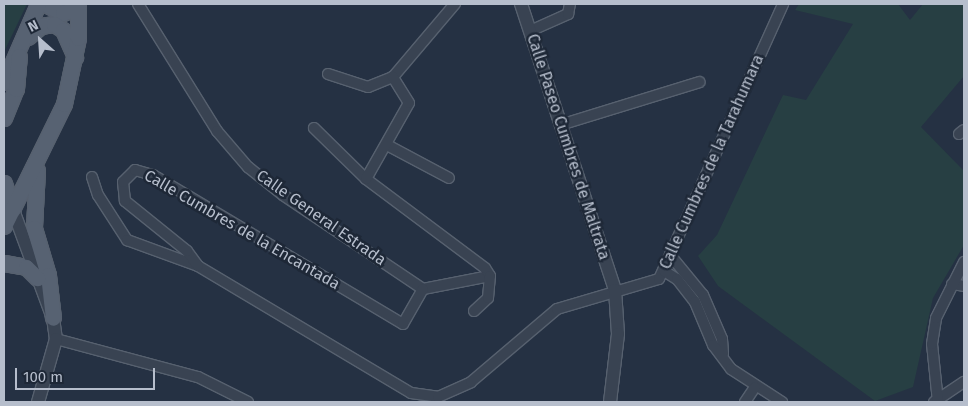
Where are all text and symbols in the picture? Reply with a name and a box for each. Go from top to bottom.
north arrow [15,15,65,65]
text: N [25,16,41,36]
street label: Calle Paseo Cumbres de Maltrata [522,32,614,262]
street label: Calle Cumbres de la Tarahumara [656,52,768,272]
street label: Calle Cumbres de la Encantada [141,166,343,294]
street label: Calle General Estrada [252,166,390,270]
scale bar [18,358,158,390]
text: 100 m [23,368,63,386]

